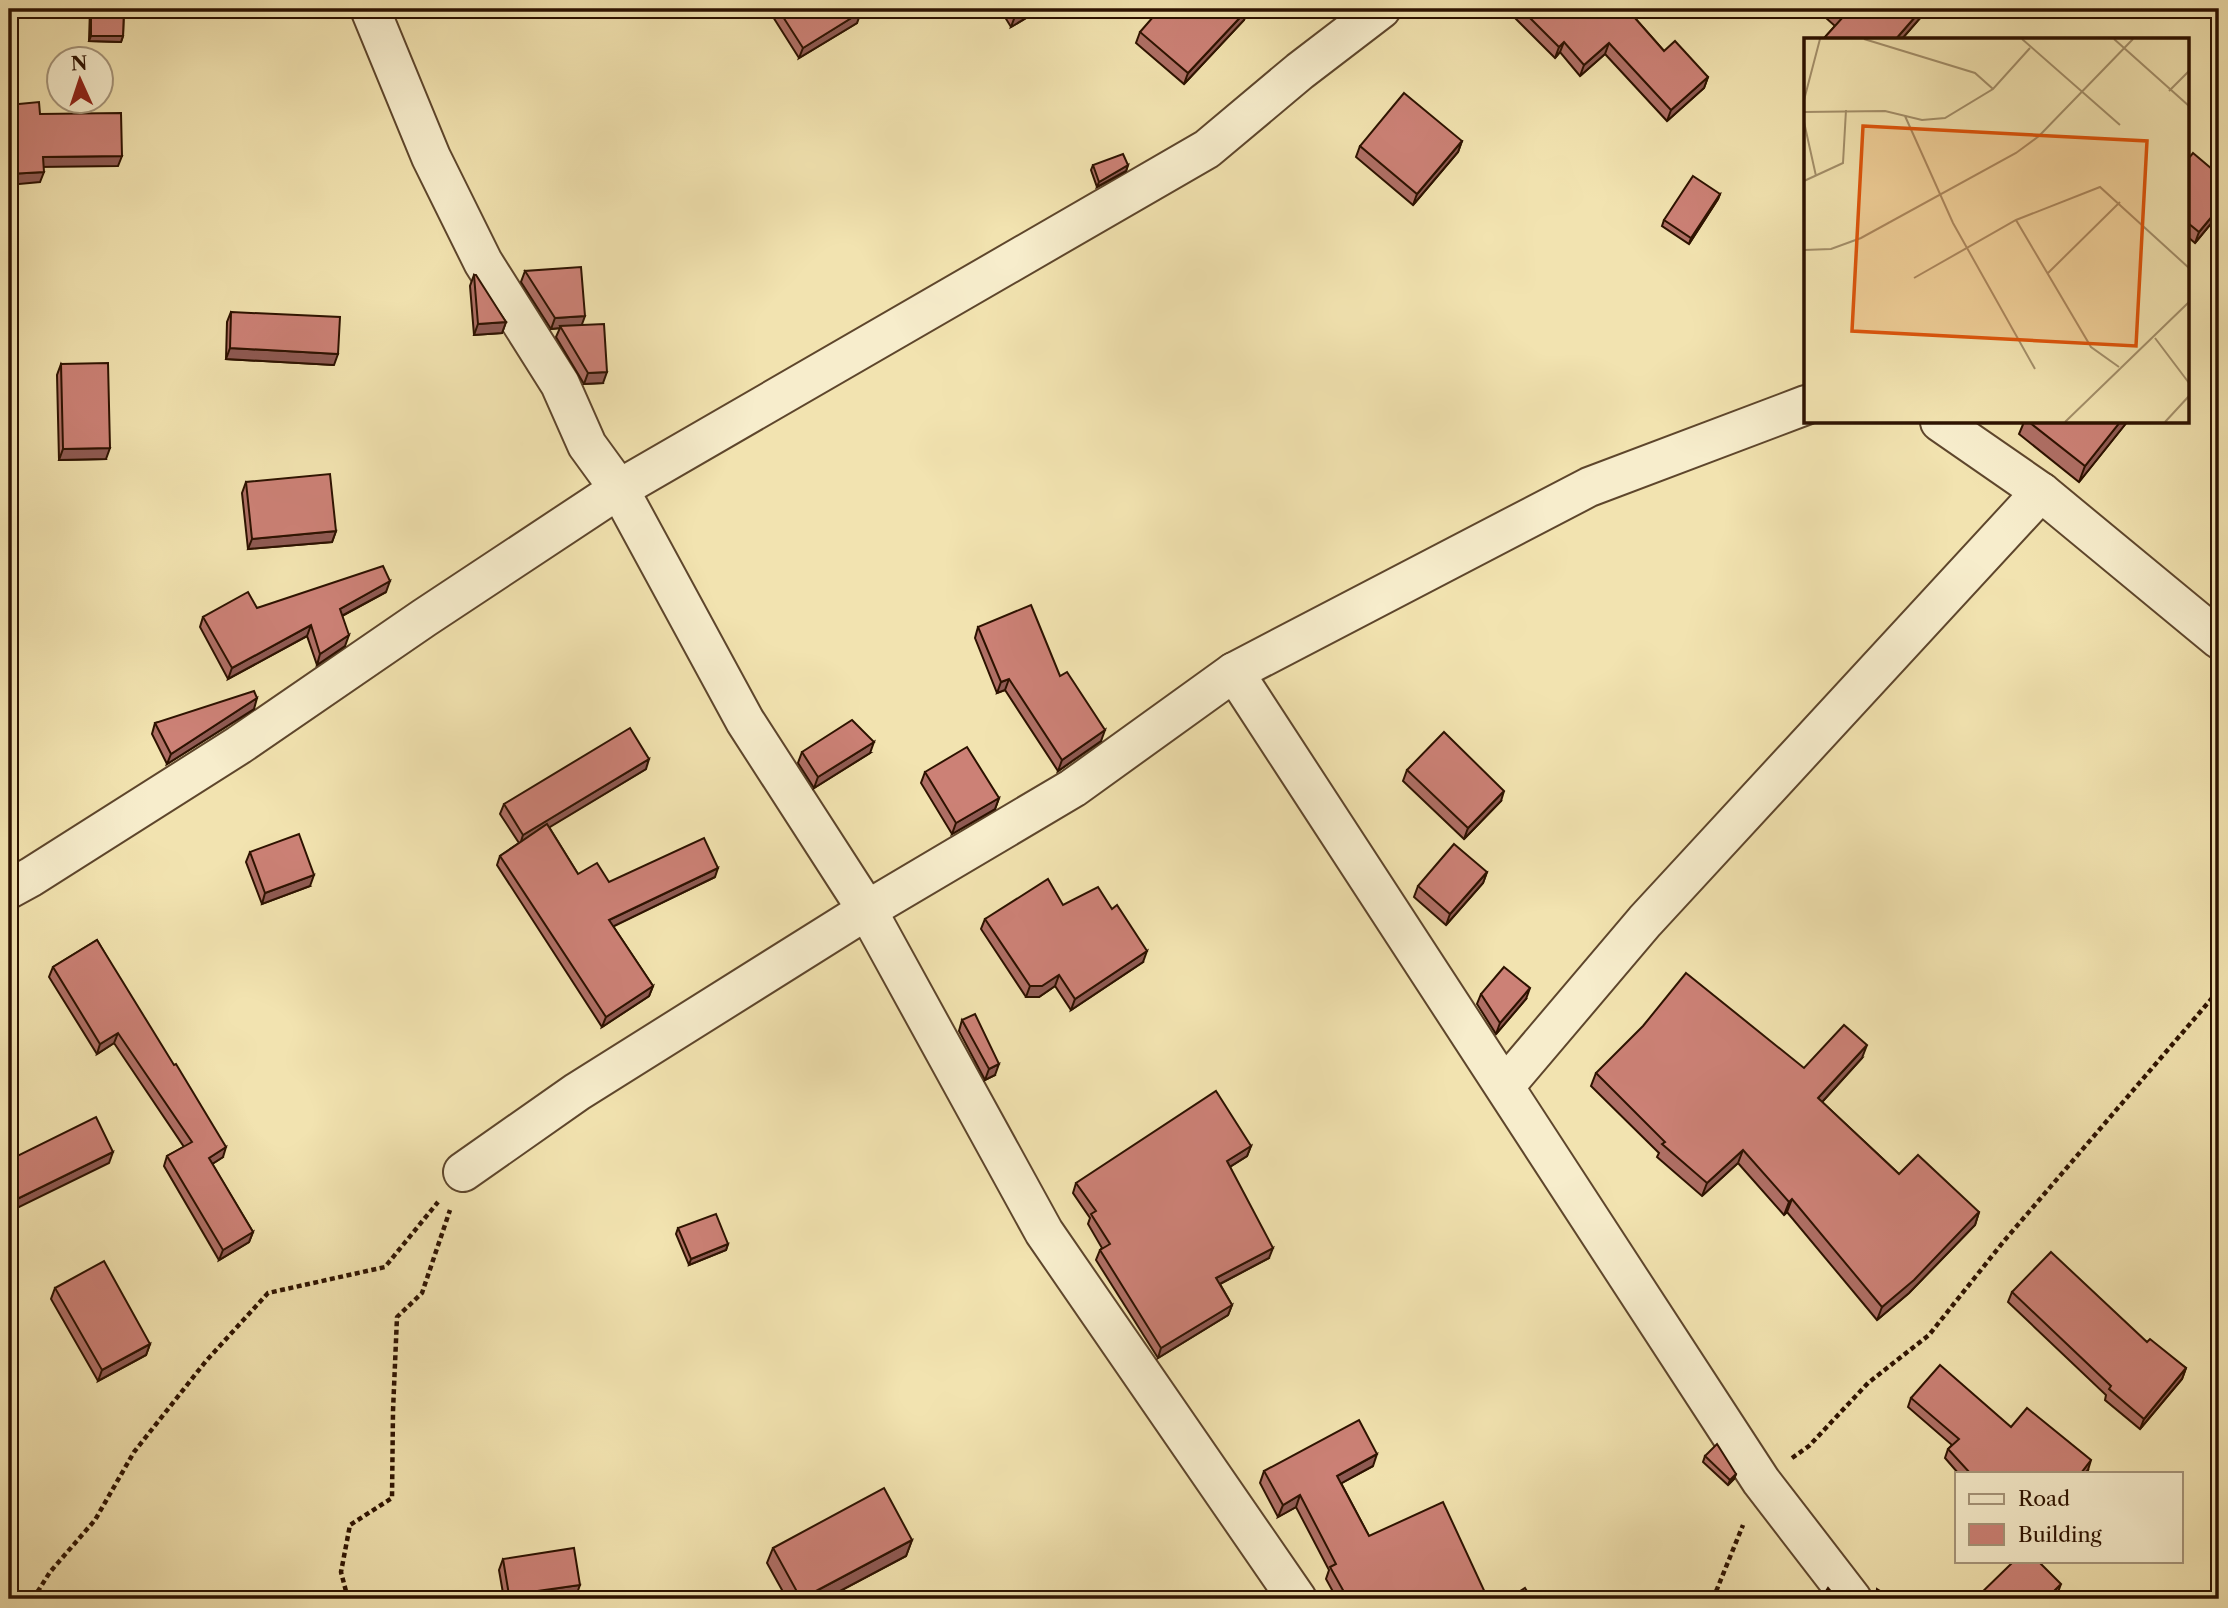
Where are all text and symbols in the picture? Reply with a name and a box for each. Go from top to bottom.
inset map [1804,38,2190,424]
north arrow [46,46,116,116]
text: N [70,52,88,75]
legend [1955,1472,2182,1562]
text: Road [2018,1486,2070,1511]
text: Building [2018,1522,2103,1547]

